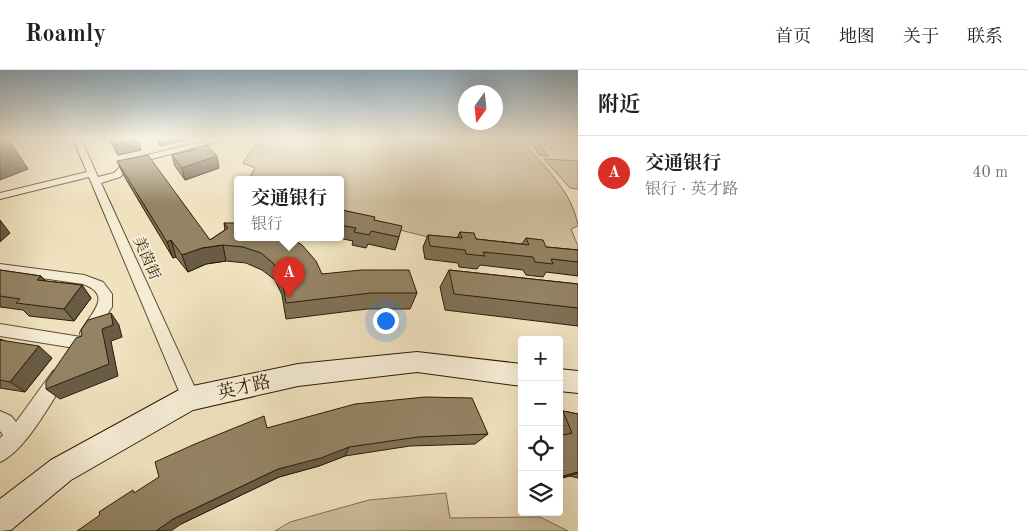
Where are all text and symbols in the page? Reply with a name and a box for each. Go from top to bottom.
text: Roamly [25,23,106,47]
text: 首页 [775,28,811,46]
text: 地图 [839,28,875,46]
text: 关于 [903,28,939,46]
text: 联系 [967,28,1003,46]
north arrow [458,85,503,130]
text: 附近 [598,95,640,116]
text: 交通银行 [645,155,721,174]
text: A [608,165,620,181]
text: 40 m [972,165,1008,181]
popup [234,176,344,241]
text: 银行 · 英才路 [645,182,738,198]
text: 交通银行 [251,190,327,209]
text: 银行 [251,217,283,233]
street label: 美茵街 [130,234,163,282]
pin: A [273,257,305,298]
your location [373,308,399,334]
map controls [518,336,563,516]
button: + [518,336,563,381]
street label: 英才路 [215,371,273,403]
button: − [518,381,563,426]
button: locate [518,426,563,471]
button: layers [518,471,563,516]

